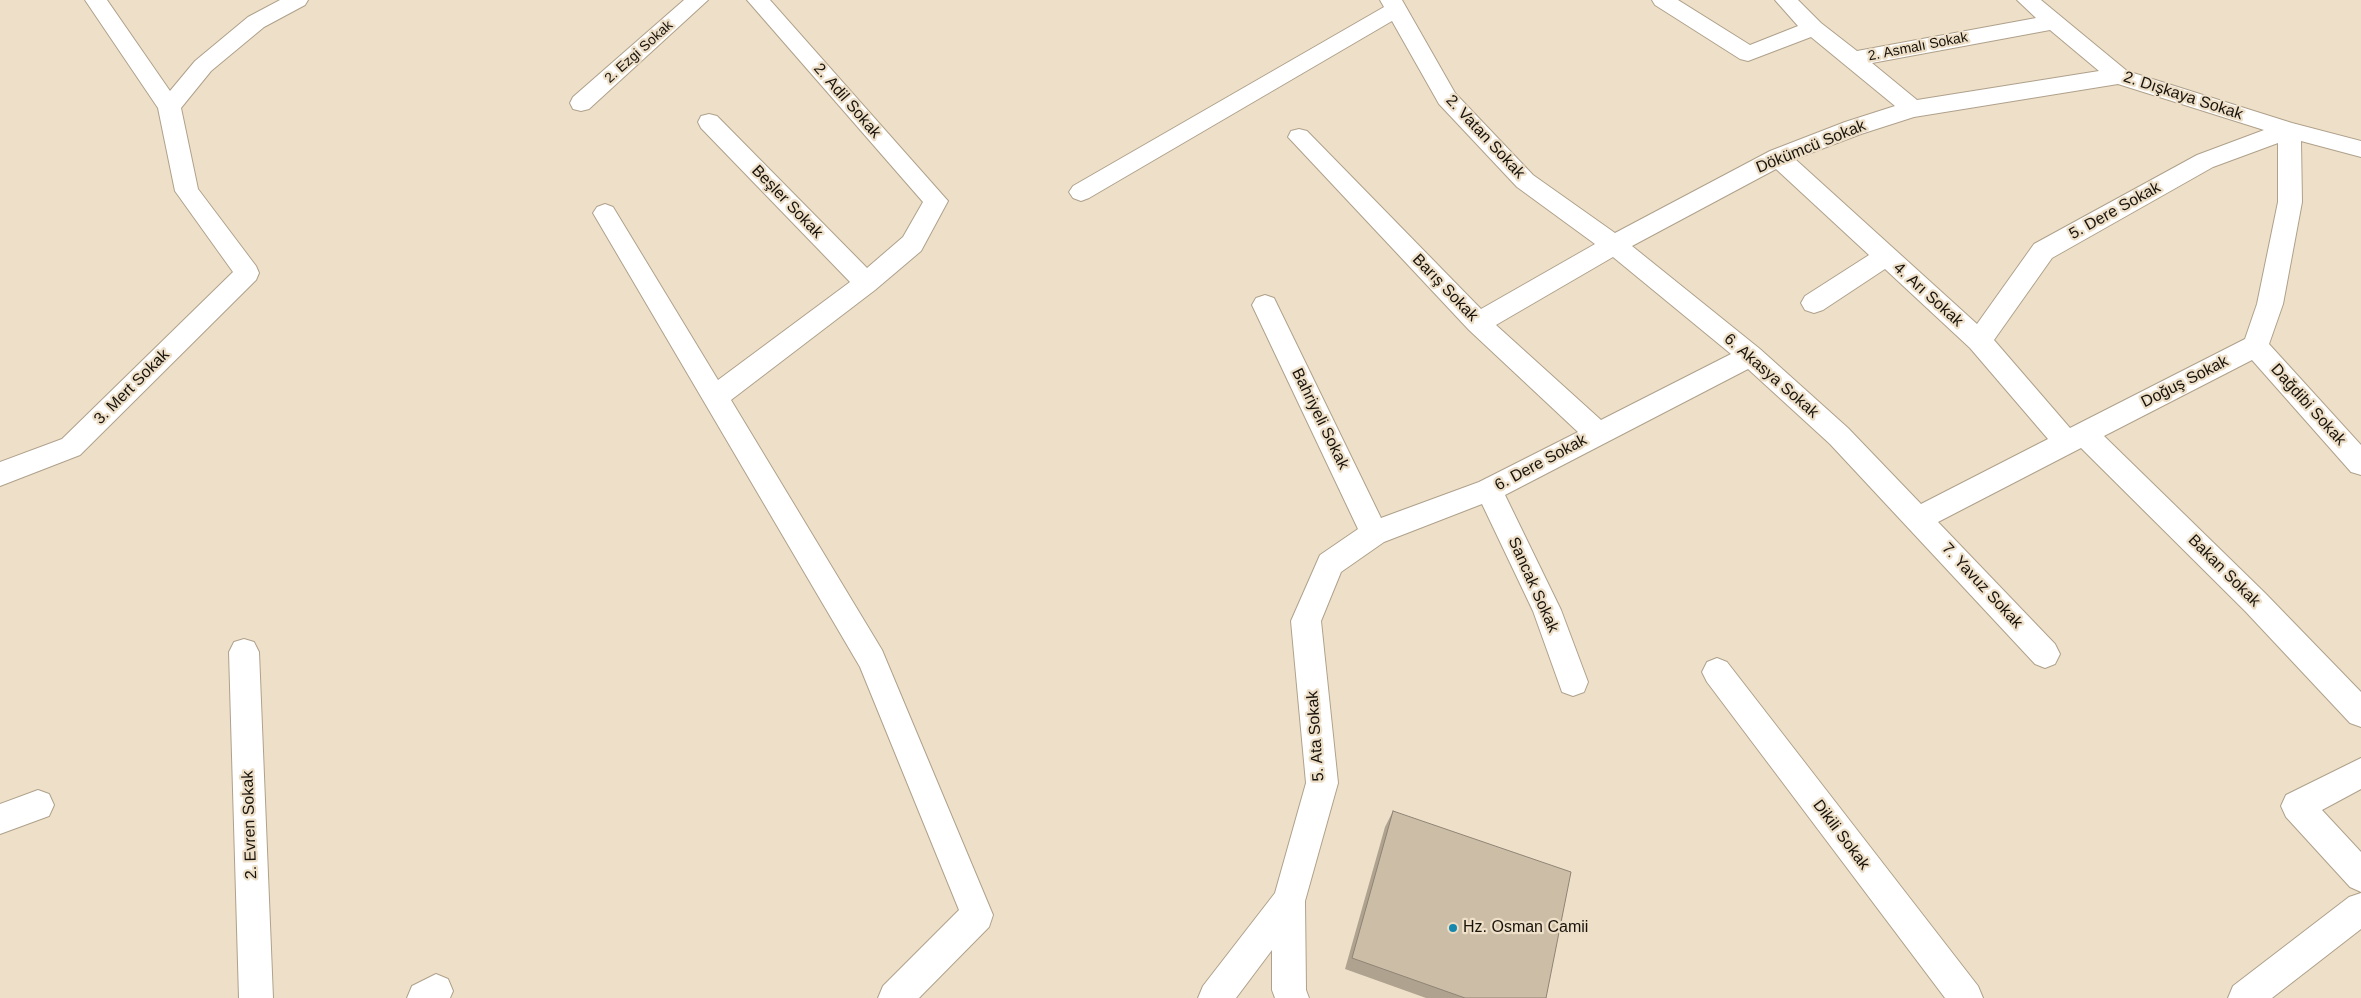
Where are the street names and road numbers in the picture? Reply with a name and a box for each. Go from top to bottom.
street label: 2. Ezgi Sokak [602,17,676,87]
street label: 2. Asmalı Sokak [1867,29,1969,65]
street label: 2. Adil Sokak [809,59,885,143]
street label: 2. Dışkaya Sokak [2121,68,2245,124]
street label: 2. Vatan Sokak [1441,91,1529,183]
street label: Dökümcü Sokak [1753,116,1869,178]
street label: Beşler Sokak [747,161,827,243]
street label: 5. Dere Sokak [2066,178,2164,244]
street label: Barış Sokak [1408,250,1482,326]
street label: 4. Arı Sokak [1889,259,1967,331]
street label: 6. Akasya Sokak [1720,330,1822,422]
street label: 3. Mert Sokak [90,345,174,429]
street label: Doğuş Sokak [2138,352,2232,412]
street label: Dağdibi Sokak [2266,360,2350,450]
street label: Bahriyeli Sokak [1287,365,1353,473]
street label: 6. Dere Sokak [1492,431,1590,495]
street label: Bakan Sokak [2184,531,2264,611]
street label: Sancak Sokak [1503,534,1563,636]
street label: 7. Yavuz Sokak [1937,539,2027,633]
street label: 5. Ata Sokak [1303,690,1329,782]
street label: 2. Evren Sokak [239,770,261,880]
street label: Dikili Sokak [1808,796,1874,874]

